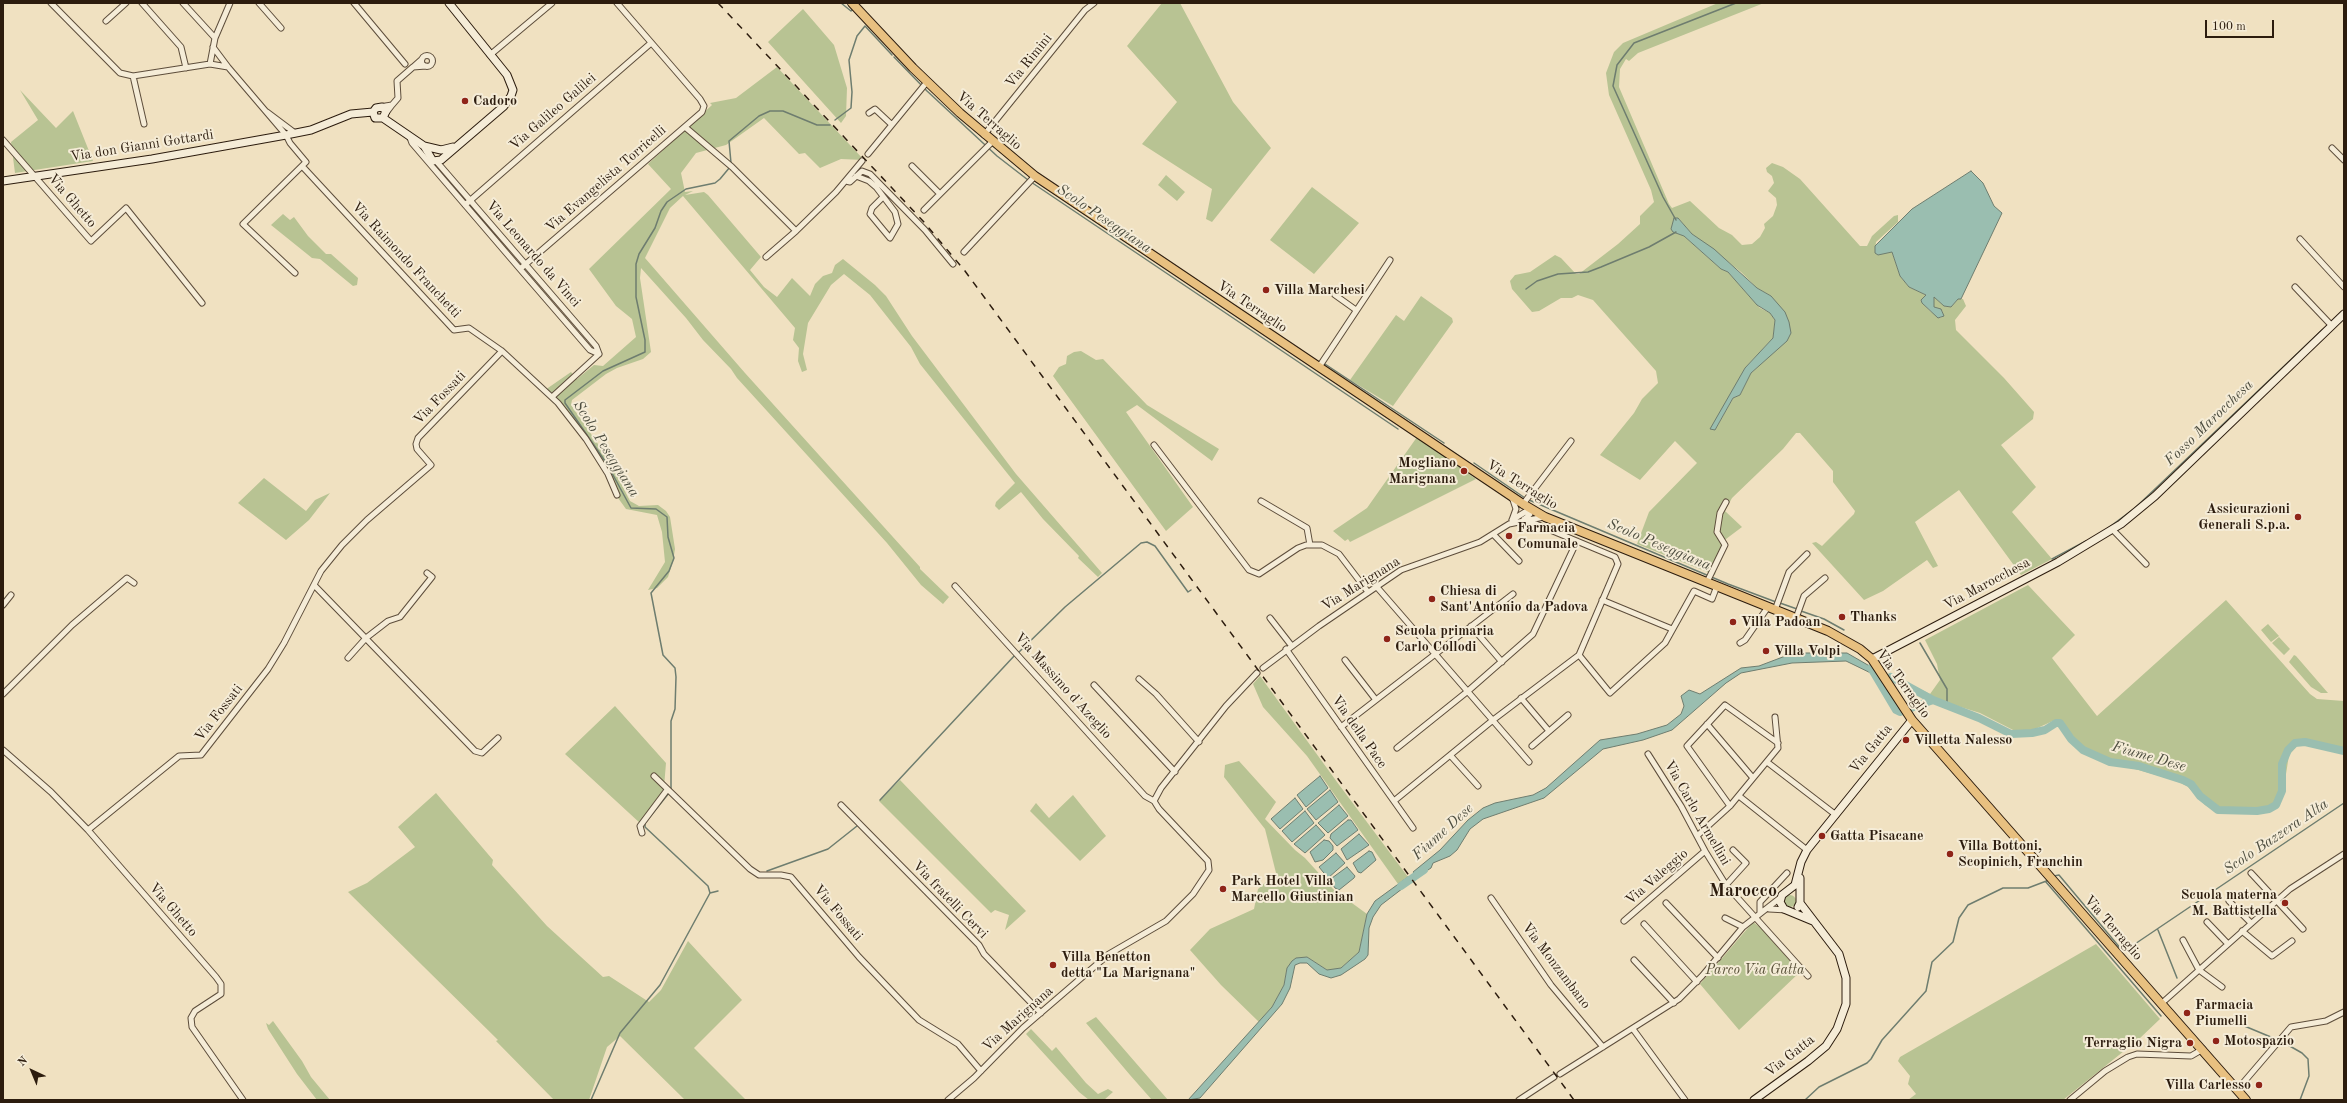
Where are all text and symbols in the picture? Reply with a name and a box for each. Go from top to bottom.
scale bar [2207,12,2276,38]
text: 100 m [2212,21,2246,33]
street label: Via Rimini [1002,31,1056,91]
street label: Via Galileo Galilei [506,70,600,154]
street label: Via Terraglio [953,88,1025,154]
place label: Cadoro [473,93,517,109]
marker: Cadoro [460,96,470,106]
street label: Via Evangelista Torricelli [542,122,670,236]
street label: Via don Gianni Gottardi [69,126,215,166]
street label: Via Ghetto [44,171,100,231]
water label: Scolo Peseggiana [1053,181,1155,257]
street label: Via Leonardo da Vinci [482,197,584,311]
street label: Via Raimondo Franchetti [348,198,464,322]
street label: Via Terraglio [1214,277,1290,337]
place label: Villa Marchesi [1274,282,1365,298]
marker: Villa Marchesi [1261,285,1271,295]
street label: Via Fossati [410,368,470,428]
water label: Fosso Marocchesa [2161,376,2257,470]
water label: Scolo Peseggiana [569,397,643,501]
place label: Mogliano Marignana [1389,455,1456,488]
street label: Via Terraglio [1483,456,1561,514]
marker: Mogliano Marignana [1459,466,1469,476]
place label: Assicurazioni Generali S.p.a. [2198,501,2290,534]
marker: Assicurazioni Generali S.p.a. [2293,512,2303,522]
water label: Scolo Peseggiana [1605,515,1713,575]
place label: Farmacia Comunale [1517,520,1578,552]
marker: Farmacia Comunale [1504,531,1514,541]
street label: Via Marignana [1319,553,1403,615]
street label: Via Marocchesa [1941,554,2033,614]
place label: Chiesa di Sant'Antonio da Padova [1440,583,1588,616]
marker: Chiesa di Sant'Antonio da Padova [1427,594,1437,604]
place label: Thanks [1850,609,1897,625]
marker: Thanks [1837,612,1847,622]
place label: Villa Padoan [1741,614,1821,630]
marker: Villa Padoan [1728,617,1738,627]
place label: Scuola primaria Carlo Collodi [1395,623,1494,656]
street label: Via Massimo d'Azeglio [1011,629,1115,743]
marker: Scuola primaria Carlo Collodi [1382,634,1392,644]
place label: Villa Volpi [1774,643,1840,659]
marker: Villa Volpi [1761,646,1771,656]
street label: Via Terraglio [1872,646,1934,722]
street label: Via Fossati [191,681,247,745]
street label: Via della Pace [1328,692,1390,772]
street label: Via Gatta [1846,721,1896,777]
place label: Villetta Nalesso [1914,732,2012,748]
marker: Villetta Nalesso [1901,735,1911,745]
water label: Fiume Dese [2110,738,2188,776]
street label: Via Carlo Armellini [1660,758,1734,868]
water label: Scolo Bazzera Alta [2220,795,2332,879]
water label: Fiume Dese [1409,800,1477,864]
place label: Gatta Pisacane [1830,828,1924,844]
marker: Gatta Pisacane [1817,831,1827,841]
place label: Villa Bottoni, Scopinich, Franchin [1958,838,2083,870]
street label: Via Valeggio [1622,845,1692,909]
marker: Villa Bottoni, Scopinich, Franchin [1945,849,1955,859]
street label: Via fratelli Cervi [909,858,991,942]
place label: Park Hotel Villa Marcello Giustinian [1231,873,1353,906]
street label: Via Ghetto [145,880,201,940]
district label: Marocco [1709,880,1777,902]
street label: Via Fossati [810,882,866,944]
marker: Park Hotel Villa Marcello Giustinian [1218,884,1228,894]
place label: Scuola materna M. Battistella [2181,887,2277,920]
street label: Via Terraglio [2080,892,2146,964]
marker: Scuola materna M. Battistella [2280,898,2290,908]
street label: Via Monzambano [1518,919,1594,1013]
place label: Villa Benetton detta "La Marignana" [1061,949,1195,982]
marker: Villa Benetton detta "La Marignana" [1048,960,1058,970]
park label: Parco Via Gatta [1706,962,1804,978]
street label: Via Marignana [979,983,1057,1055]
place label: Farmacia Piumelli [2195,997,2253,1030]
marker: Farmacia Piumelli [2182,1008,2192,1018]
street label: Via Gatta [1762,1031,1818,1081]
place label: Motospazio [2224,1033,2294,1049]
place label: Terraglio Nigra [2084,1035,2182,1051]
marker: Motospazio [2211,1036,2221,1046]
marker: Terraglio Nigra [2185,1038,2195,1048]
north arrow [12,1051,52,1091]
text: N [16,1055,30,1069]
place label: Villa Carlesso [2165,1077,2251,1093]
marker: Villa Carlesso [2254,1080,2264,1090]

